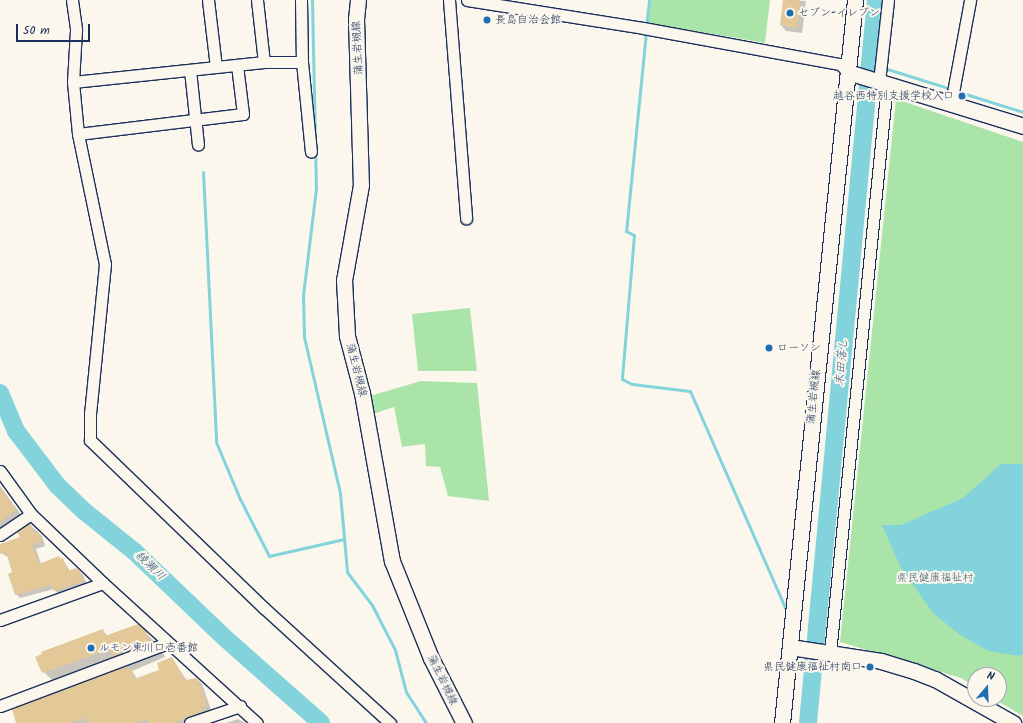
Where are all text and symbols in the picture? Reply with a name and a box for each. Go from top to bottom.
place label: セブン-イレブン [798,6,880,20]
marker: セブン-イレブン [785,8,795,18]
place label: 長島自治会館 [495,13,561,27]
marker: 長島自治会館 [482,15,492,25]
scale bar [18,16,92,42]
street label: 蒲生岩槻線 [350,20,366,76]
text: 50 m [23,21,50,40]
place label: 越谷西特別支援学校入口 [833,89,954,103]
marker: 越谷西特別支援学校入口 [957,91,967,101]
water label: 末田落し [833,337,851,387]
place label: ローソン [777,341,821,355]
street label: 蒲生岩槻線 [343,342,369,398]
marker: ローソン [764,343,774,353]
street label: 蒲生岩槻線 [805,369,823,425]
water label: 綾瀬川 [132,548,168,584]
park label: 県民健康福祉村 [897,571,973,585]
place label: ルモン東川口壱番館 [99,641,198,655]
marker: ルモン東川口壱番館 [86,643,96,653]
street label: 蒲生岩槻線 [424,652,460,708]
place label: 県民健康福祉村南口 [763,660,862,674]
marker: 県民健康福祉村南口 [865,662,875,672]
north arrow [967,667,1007,707]
text: N [984,667,997,686]

